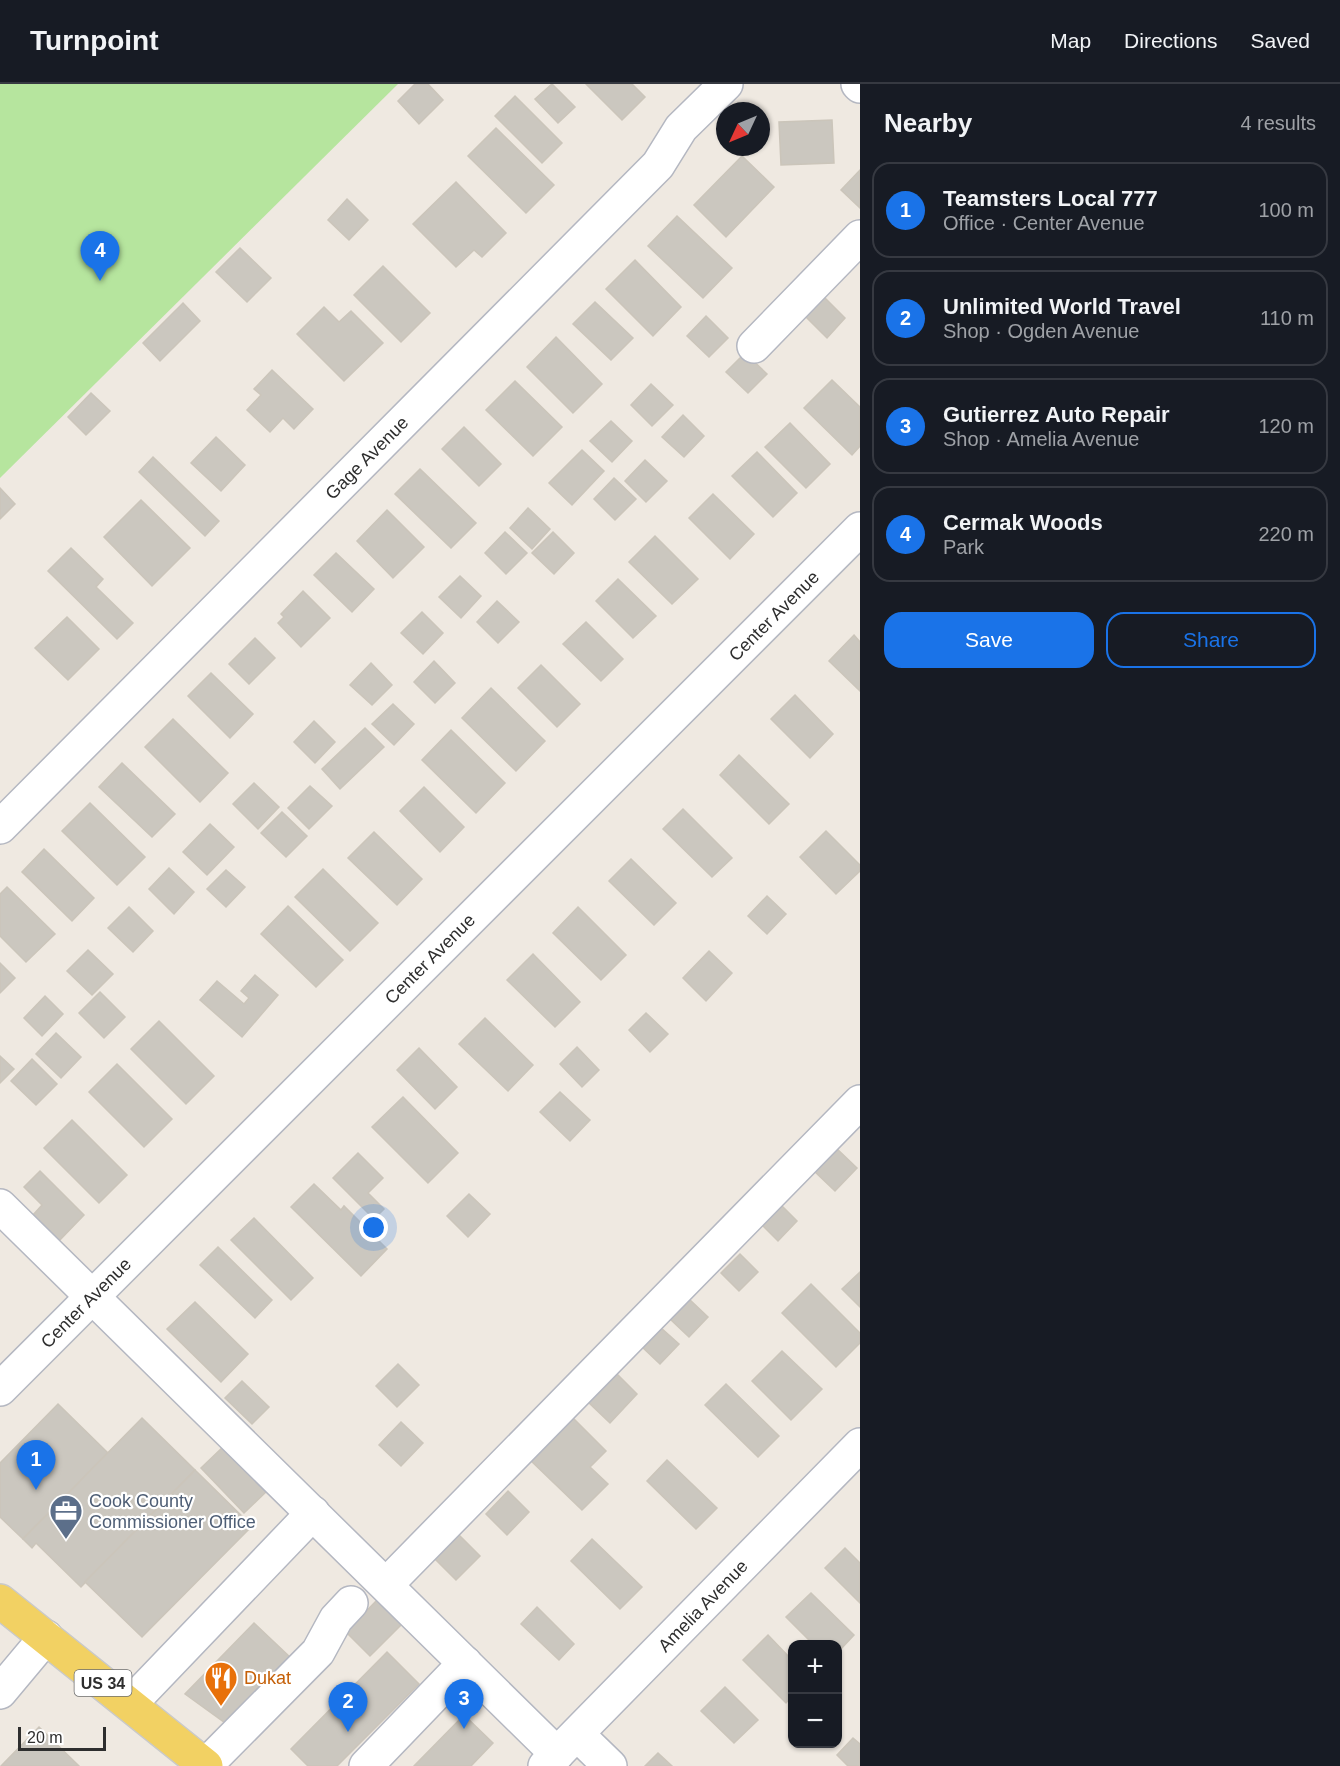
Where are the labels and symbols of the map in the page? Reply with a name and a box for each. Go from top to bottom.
north arrow [716,102,770,156]
pin: 4 [80,232,120,281]
street label: Gage Avenue [321,412,413,504]
street label: Center Avenue [725,567,823,665]
street label: Center Avenue [381,910,479,1008]
your location [359,1213,388,1242]
street label: Center Avenue [37,1254,135,1352]
pin: 1 [16,1440,56,1490]
place label: Cook County Commissioner Office [89,1491,256,1532]
office icon: Cook County Commissioner Office [48,1493,84,1540]
street label: Amelia Avenue [654,1556,752,1656]
restaurant icon: Dukat [203,1660,239,1707]
place label: Dukat [244,1668,291,1688]
road number: US 34 [74,1670,132,1696]
pin: 3 [444,1680,484,1729]
pin: 2 [328,1682,368,1732]
scale bar [18,1724,106,1752]

